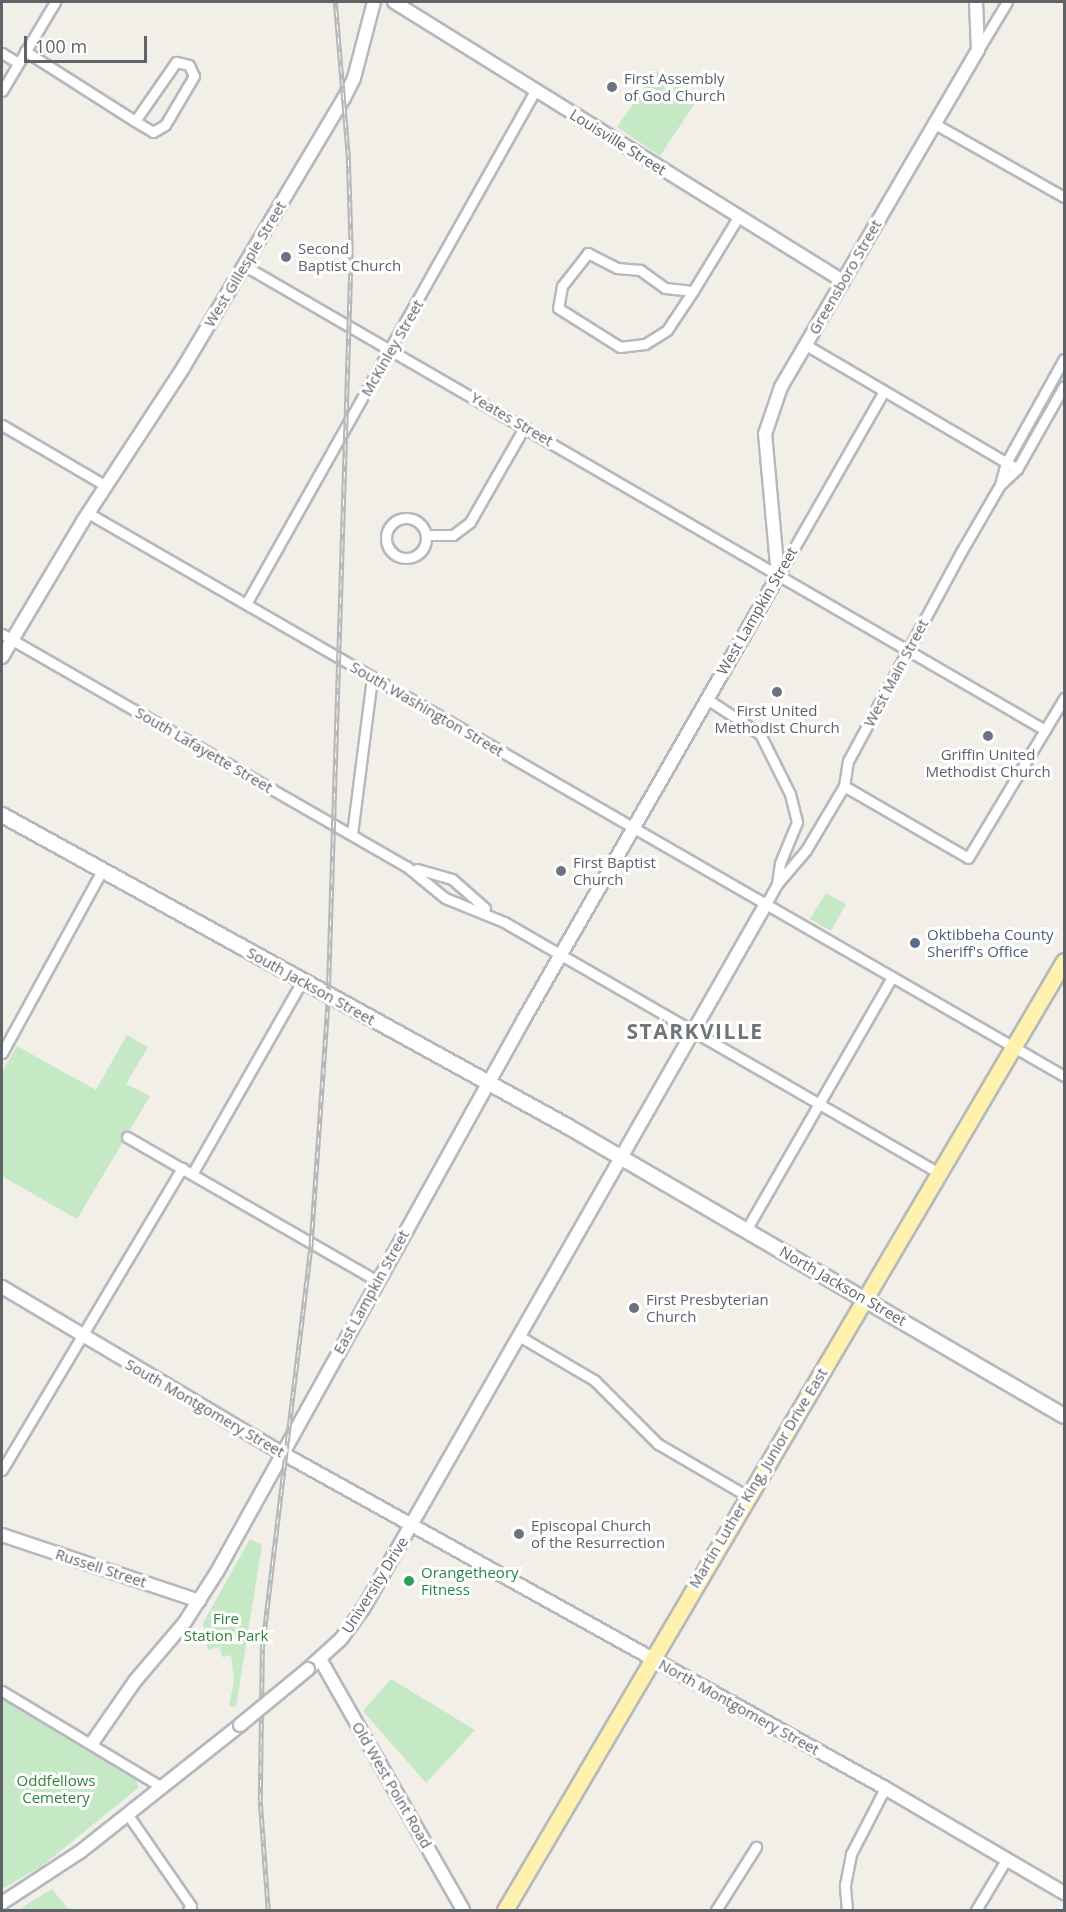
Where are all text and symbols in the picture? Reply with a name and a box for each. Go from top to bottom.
scale bar [27,24,150,62]
text: 100 m [35,34,87,58]
place label: First Assembly of God Church [624,69,725,104]
marker: First Assembly of God Church [605,80,619,94]
street label: Louisville Street [567,105,669,179]
street label: West Gillespie Street [200,198,290,330]
street label: Greensboro Street [805,216,885,338]
place label: Second Baptist Church [298,239,401,274]
marker: Second Baptist Church [279,250,293,264]
street label: McKinley Street [357,297,427,399]
street label: Yeates Street [468,388,556,450]
street label: West Lampkin Street [713,544,801,678]
street label: West Main Street [860,616,932,730]
street label: South Washington Street [347,658,507,760]
marker: First United Methodist Church [770,685,784,699]
place label: First United Methodist Church [714,701,840,736]
street label: South Lafayette Street [132,703,276,797]
marker: Griffin United Methodist Church [981,729,995,743]
place label: Griffin United Methodist Church [925,745,1051,780]
place label: First Baptist Church [573,853,656,888]
marker: First Baptist Church [554,864,568,878]
place label: Oktibbeha County Sheriff's Office [927,925,1054,960]
marker: Oktibbeha County Sheriff's Office [908,936,922,950]
street label: South Jackson Street [244,943,378,1029]
district label: STARKVILLE [626,1018,764,1044]
street label: East Lampkin Street [329,1227,413,1357]
street label: North Jackson Street [776,1242,910,1330]
place label: First Presbyterian Church [646,1290,769,1325]
marker: First Presbyterian Church [627,1301,641,1315]
street label: South Montgomery Street [122,1355,288,1461]
street label: Martin Luther King, Junior Drive East [685,1365,831,1591]
place label: Episcopal Church of the Resurrection [531,1516,665,1551]
marker: Episcopal Church of the Resurrection [512,1527,526,1541]
street label: University Drive [338,1533,412,1637]
street label: Russell Street [53,1545,149,1591]
place label: Orangetheory Fitness [421,1563,519,1598]
marker: Orangetheory Fitness [402,1574,416,1588]
park label: Fire Station Park [184,1609,268,1644]
street label: North Montgomery Street [656,1655,822,1759]
street label: Old West Point Road [348,1718,436,1852]
park label: Oddfellows Cemetery [17,1771,95,1806]

